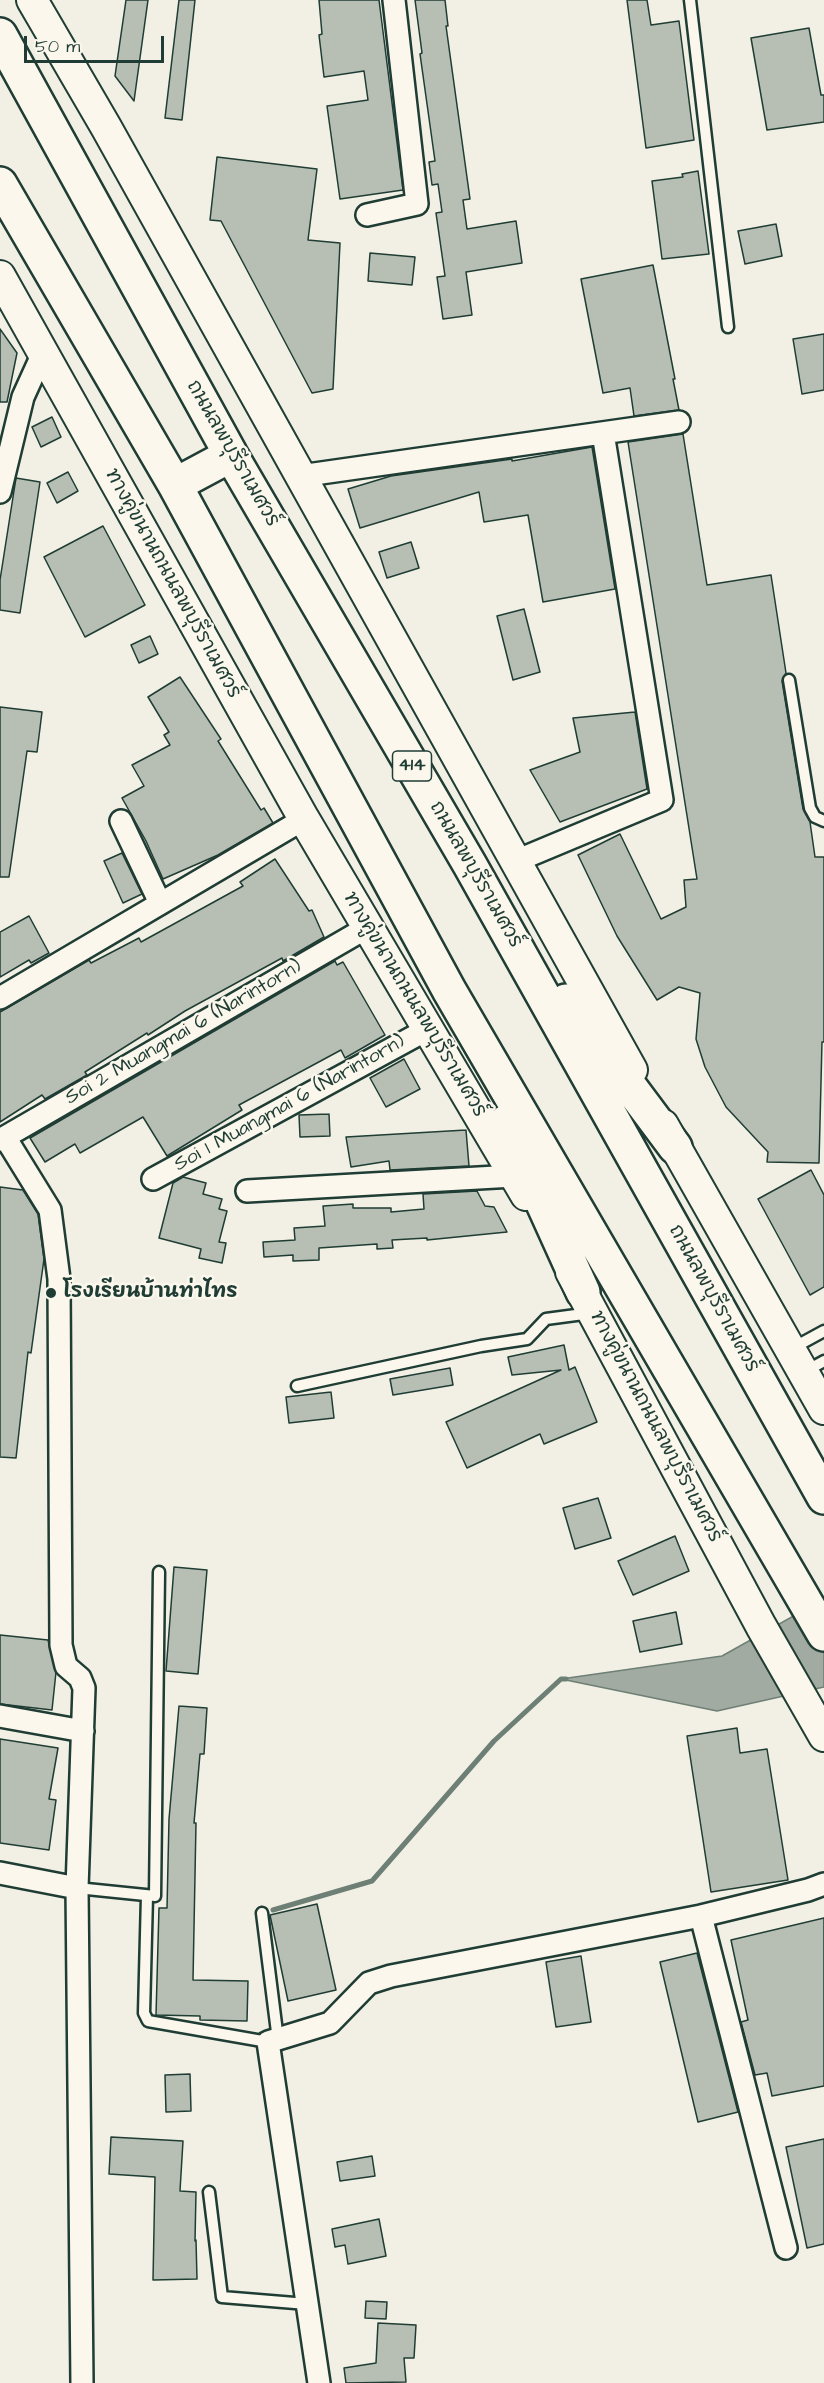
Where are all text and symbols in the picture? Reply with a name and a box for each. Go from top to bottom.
scale bar [27,24,166,62]
text: 50 m [35,34,80,59]
street label: ถนนลพบุรีราเมศวร์ [180,376,284,532]
street label: ทางคู่ขนานถนนลพบุรีราเมศวร์ [99,465,245,703]
road number: 414 [392,751,432,781]
street label: ถนนลพบุรีราเมศวร์ [423,797,527,953]
street label: ทางคู่ขนานถนนลพบุรีราเมศวร์ [337,888,491,1122]
street label: Soi 2 Muangmai 6 (Narintorn) [61,955,307,1111]
street label: Soi 1 Muangmai 6 (Narintorn) [170,1030,410,1178]
street label: ถนนลพบุรีราเมศวร์ [662,1221,764,1377]
place label: โรงเรียนบ้านท่าไทร [63,1281,238,1305]
marker: โรงเรียนบ้านท่าไทร [44,1286,58,1300]
street label: ทางคู่ขนานถนนลพบุรีราเมศวร์ [584,1307,726,1547]

